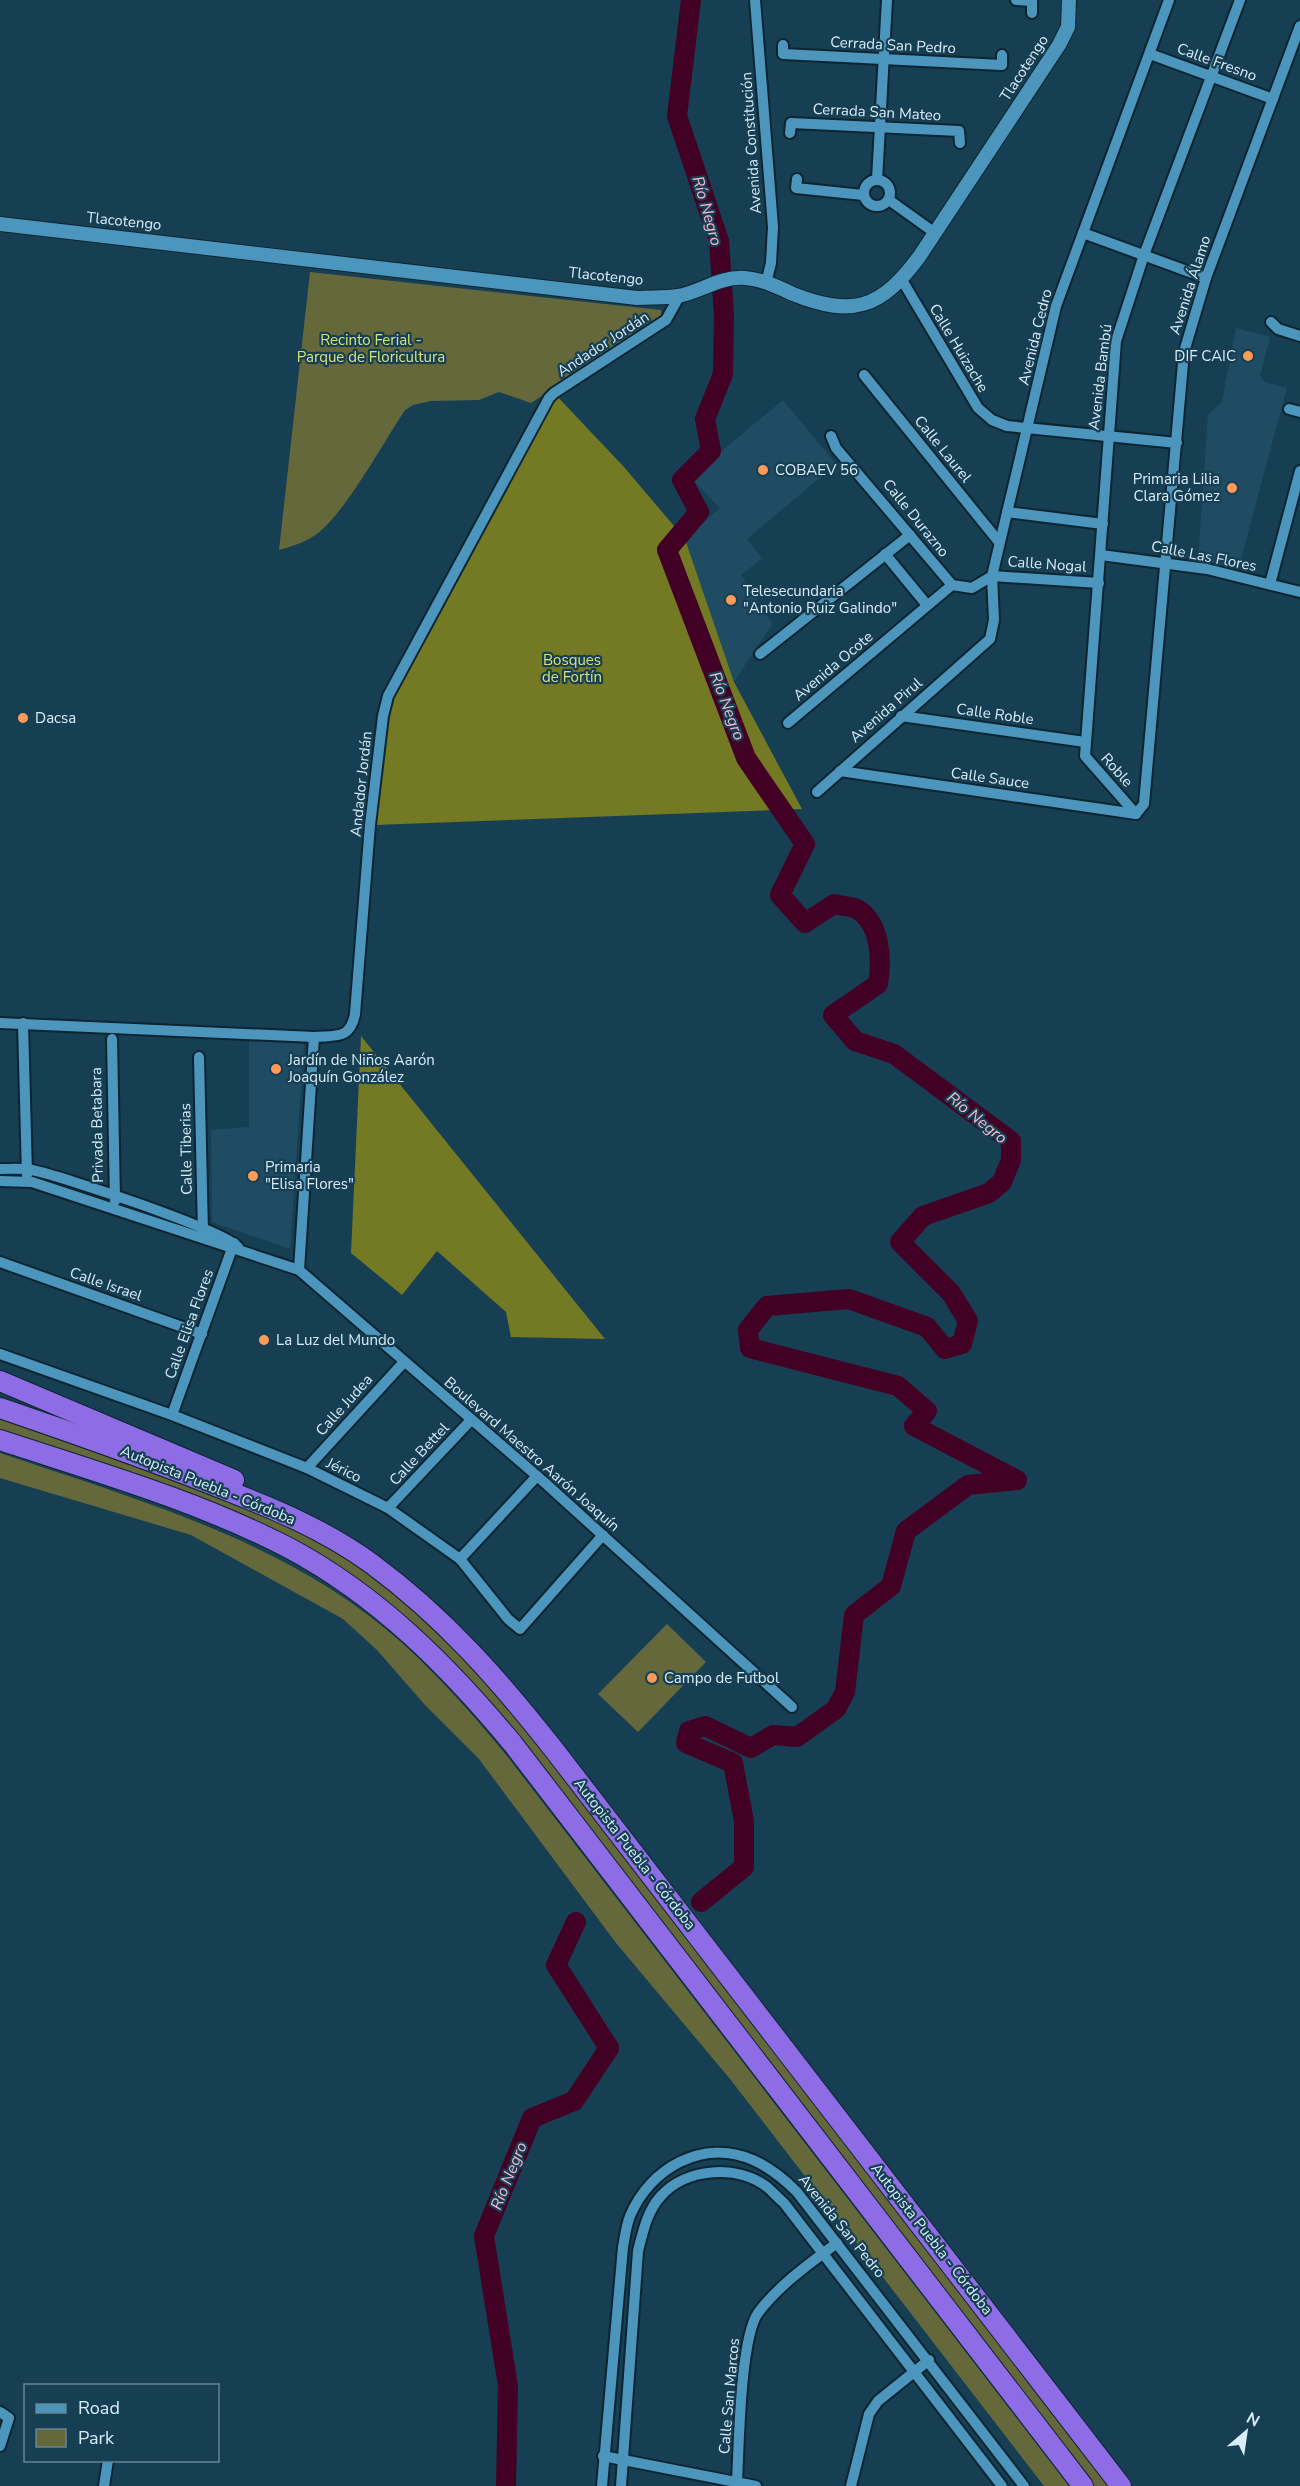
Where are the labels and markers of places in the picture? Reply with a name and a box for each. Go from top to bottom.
place label: DIF CAIC [1174,346,1236,366]
marker: DIF CAIC [1241,349,1255,363]
place label: COBAEV 56 [775,460,858,480]
marker: COBAEV 56 [756,463,770,477]
place label: Primaria Lilia Clara Gómez [1133,469,1220,506]
marker: Primaria Lilia Clara Gómez [1225,481,1239,495]
place label: Telesecundaria "Antonio Ruiz Galindo" [743,581,897,618]
marker: Telesecundaria "Antonio Ruiz Galindo" [724,593,738,607]
place label: Dacsa [35,708,76,728]
marker: Dacsa [16,711,30,725]
place label: Jardín de Niños Aarón Joaquín González [287,1050,435,1087]
marker: Jardín de Niños Aarón Joaquín González [269,1062,283,1076]
place label: Primaria "Elisa Flores" [265,1157,354,1194]
marker: Primaria "Elisa Flores" [246,1169,260,1183]
place label: La Luz del Mundo [276,1330,395,1350]
marker: La Luz del Mundo [257,1333,271,1347]
place label: Campo de Futbol [664,1668,780,1688]
marker: Campo de Futbol [645,1671,659,1685]

